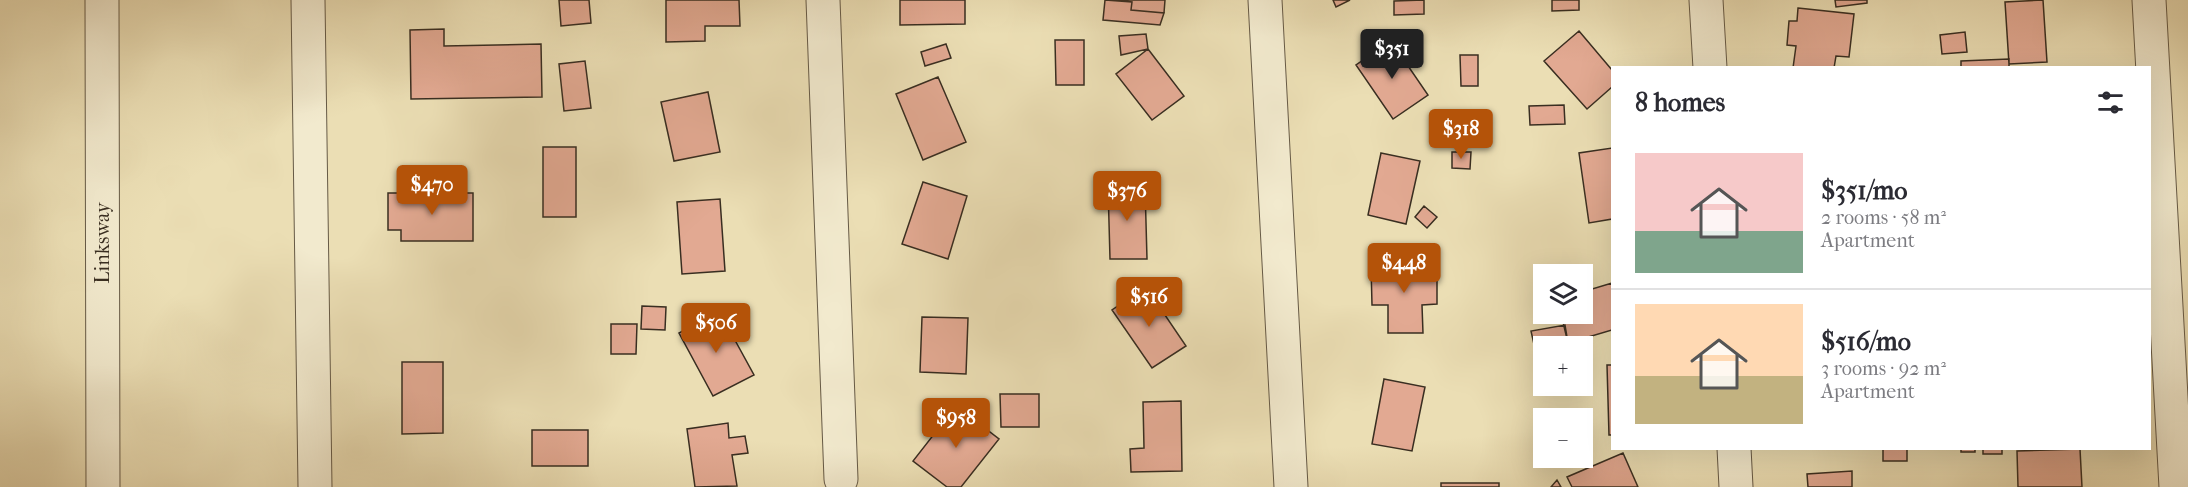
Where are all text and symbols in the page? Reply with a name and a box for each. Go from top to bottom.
pin: $351 [1356,29,1428,80]
text: $351 [1375,37,1410,60]
icon: filters [2094,86,2127,119]
text: 8 homes [1635,87,1725,118]
pin: $318 [1425,109,1497,160]
text: $318 [1443,117,1479,140]
pin: $470 [396,165,468,216]
pin: $376 [1091,171,1163,222]
text: $470 [411,173,453,196]
text: $351/mo [1821,175,1908,206]
icon: home [1683,177,1755,249]
text: $376 [1107,179,1147,202]
street label: Linksway [91,201,114,284]
text: 2 rooms · 58 m² [1821,206,1946,229]
text: Apartment [1821,229,1915,252]
pin: $448 [1368,243,1440,294]
text: $448 [1382,251,1426,274]
map controls [1533,264,1593,468]
button: layers [1533,264,1593,324]
pin: $516 [1113,277,1185,328]
text: $516 [1130,285,1168,308]
pin: $506 [680,303,752,354]
text: $506 [695,311,737,334]
text: $516/mo [1821,326,1911,357]
icon: home [1683,328,1755,400]
button: + [1533,336,1593,396]
text: 3 rooms · 92 m² [1821,357,1946,380]
text: Apartment [1821,380,1915,403]
pin: $958 [920,398,992,449]
text: $958 [936,406,976,429]
button: − [1533,408,1593,468]

